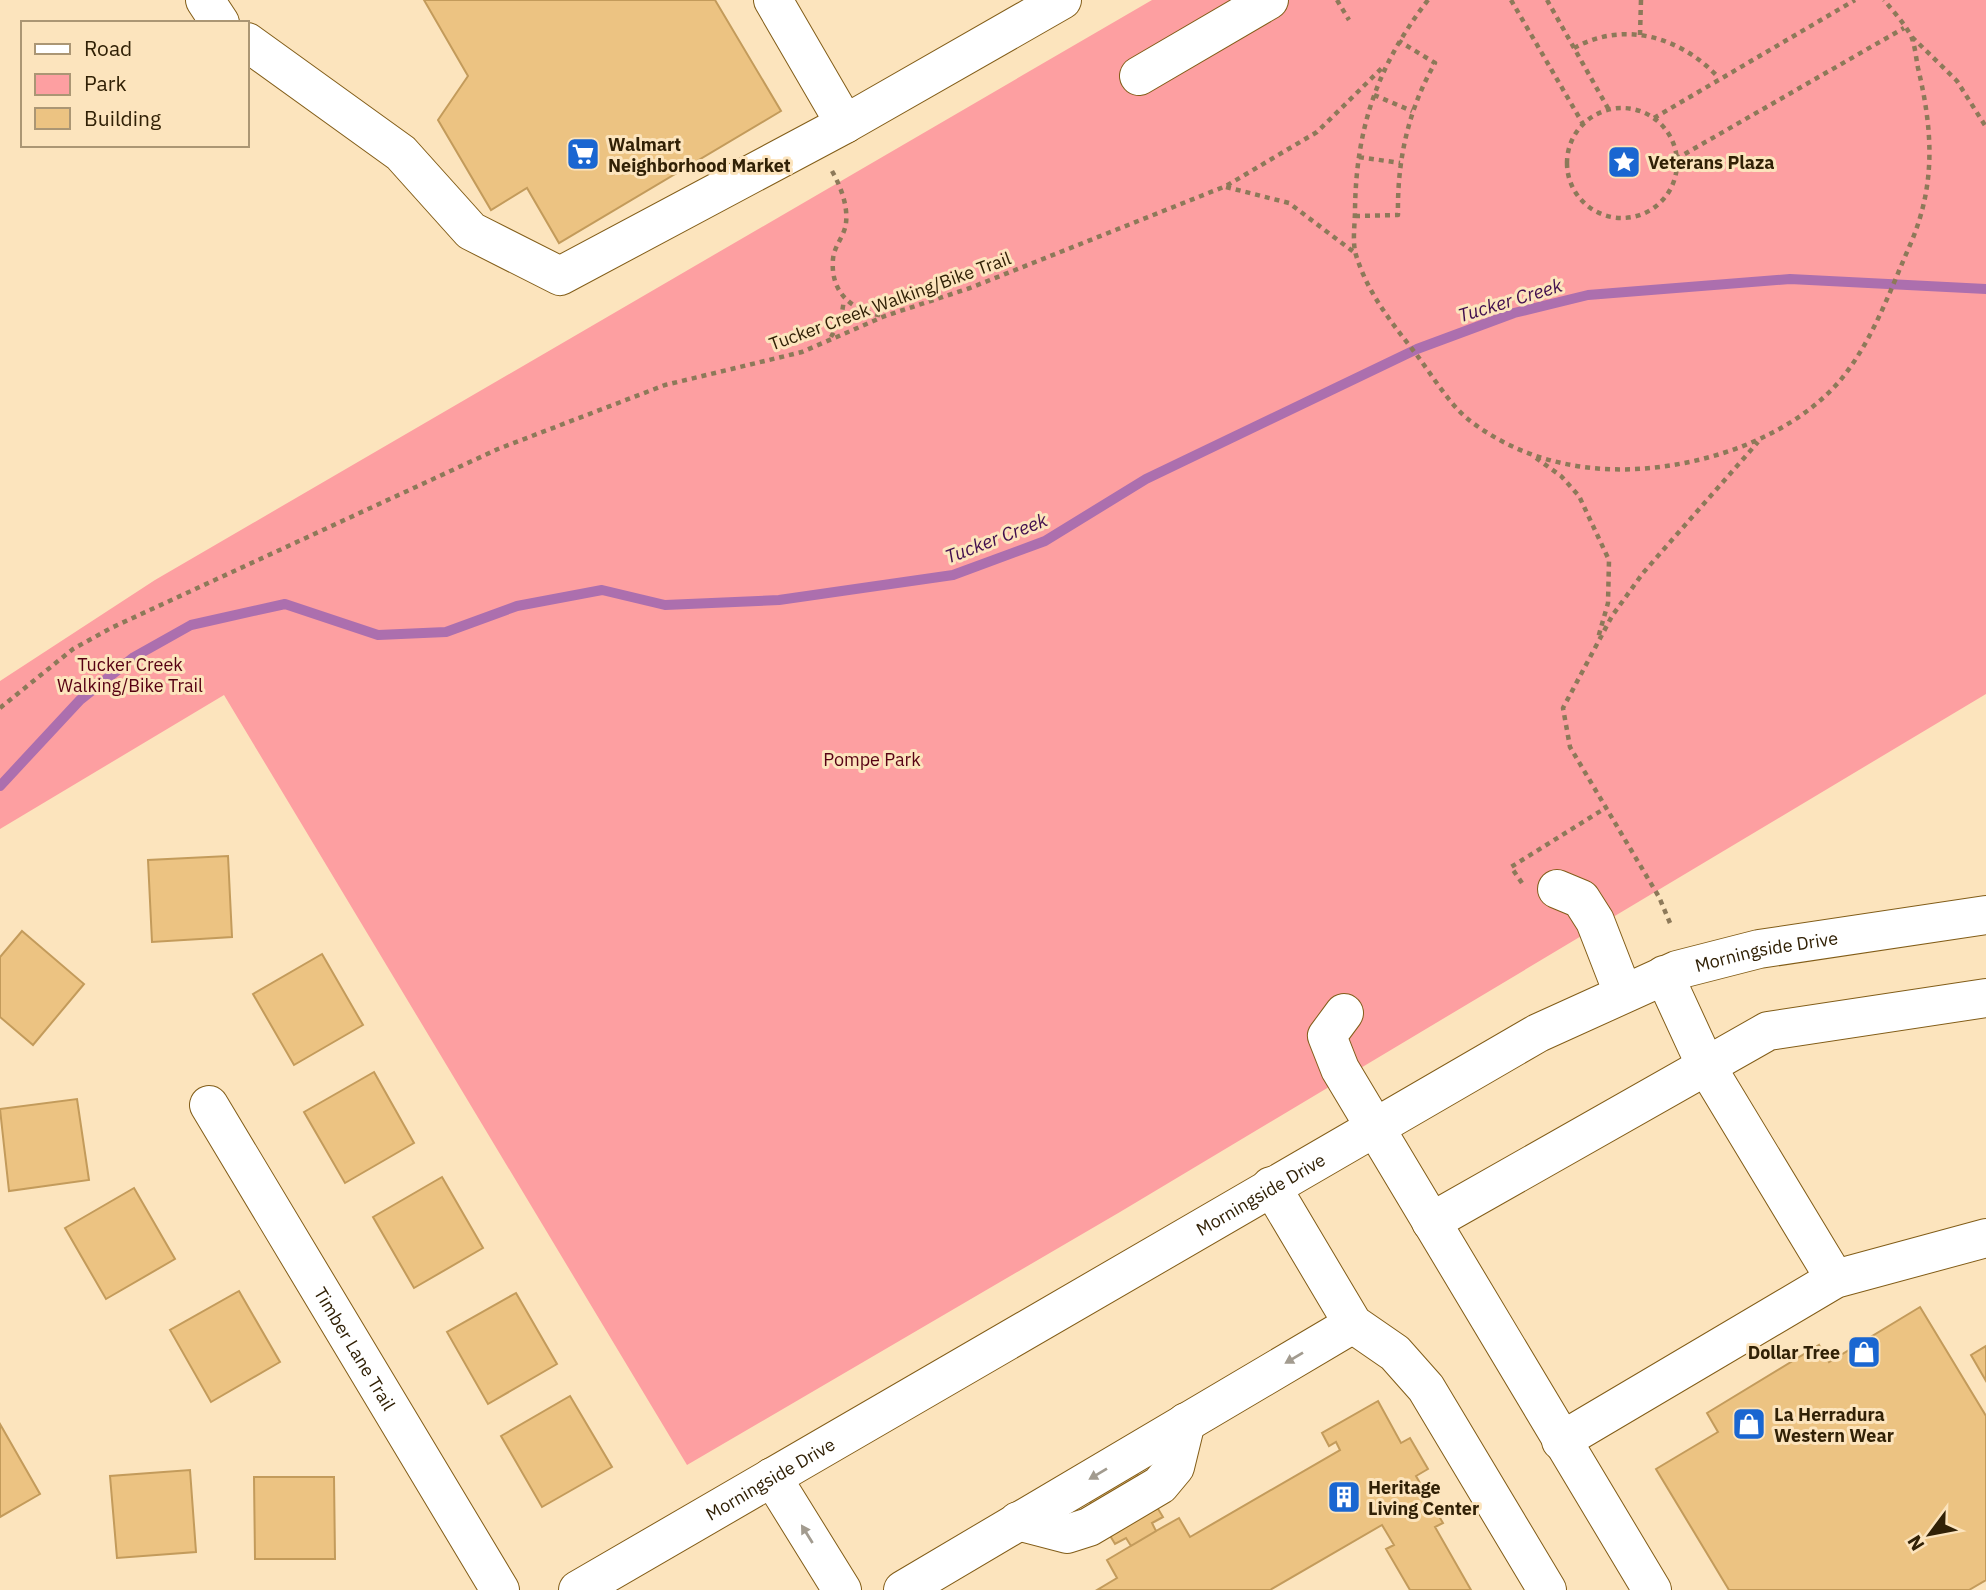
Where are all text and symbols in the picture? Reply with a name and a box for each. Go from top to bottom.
legend [21,21,248,147]
text: Road [84,34,132,62]
text: Park [84,69,127,97]
text: Building [84,104,161,132]
place label: Walmart Neighborhood Market [608,133,791,177]
supermarket icon: Walmart Neighborhood Market [564,135,602,173]
place icon: Veterans Plaza [1605,143,1643,181]
place label: Veterans Plaza [1648,151,1775,174]
street label: Tucker Creek Walking/Bike Trail [766,246,1014,356]
water label: Tucker Creek [1455,272,1566,327]
water label: Tucker Creek [941,507,1052,569]
park label: Tucker Creek Walking/Bike Trail [57,653,203,697]
park label: Pompe Park [823,748,921,771]
street label: Morningside Drive [1692,926,1840,976]
street label: Morningside Drive [1192,1148,1329,1240]
street label: Timber Lane Trail [309,1283,401,1414]
shop icon: Dollar Tree [1845,1333,1883,1371]
place label: Dollar Tree [1748,1341,1840,1364]
one-way arrow [1285,1352,1304,1364]
place label: La Herradura Western Wear [1774,1403,1894,1447]
shop icon: La Herradura Western Wear [1730,1405,1768,1443]
street label: Morningside Drive [701,1432,839,1525]
one-way arrow [1089,1468,1108,1480]
place label: Heritage Living Center [1368,1476,1479,1520]
building icon: Heritage Living Center [1325,1478,1363,1516]
north arrow [1895,1499,1965,1569]
one-way arrow [800,1524,813,1543]
text: N [1902,1531,1929,1555]

